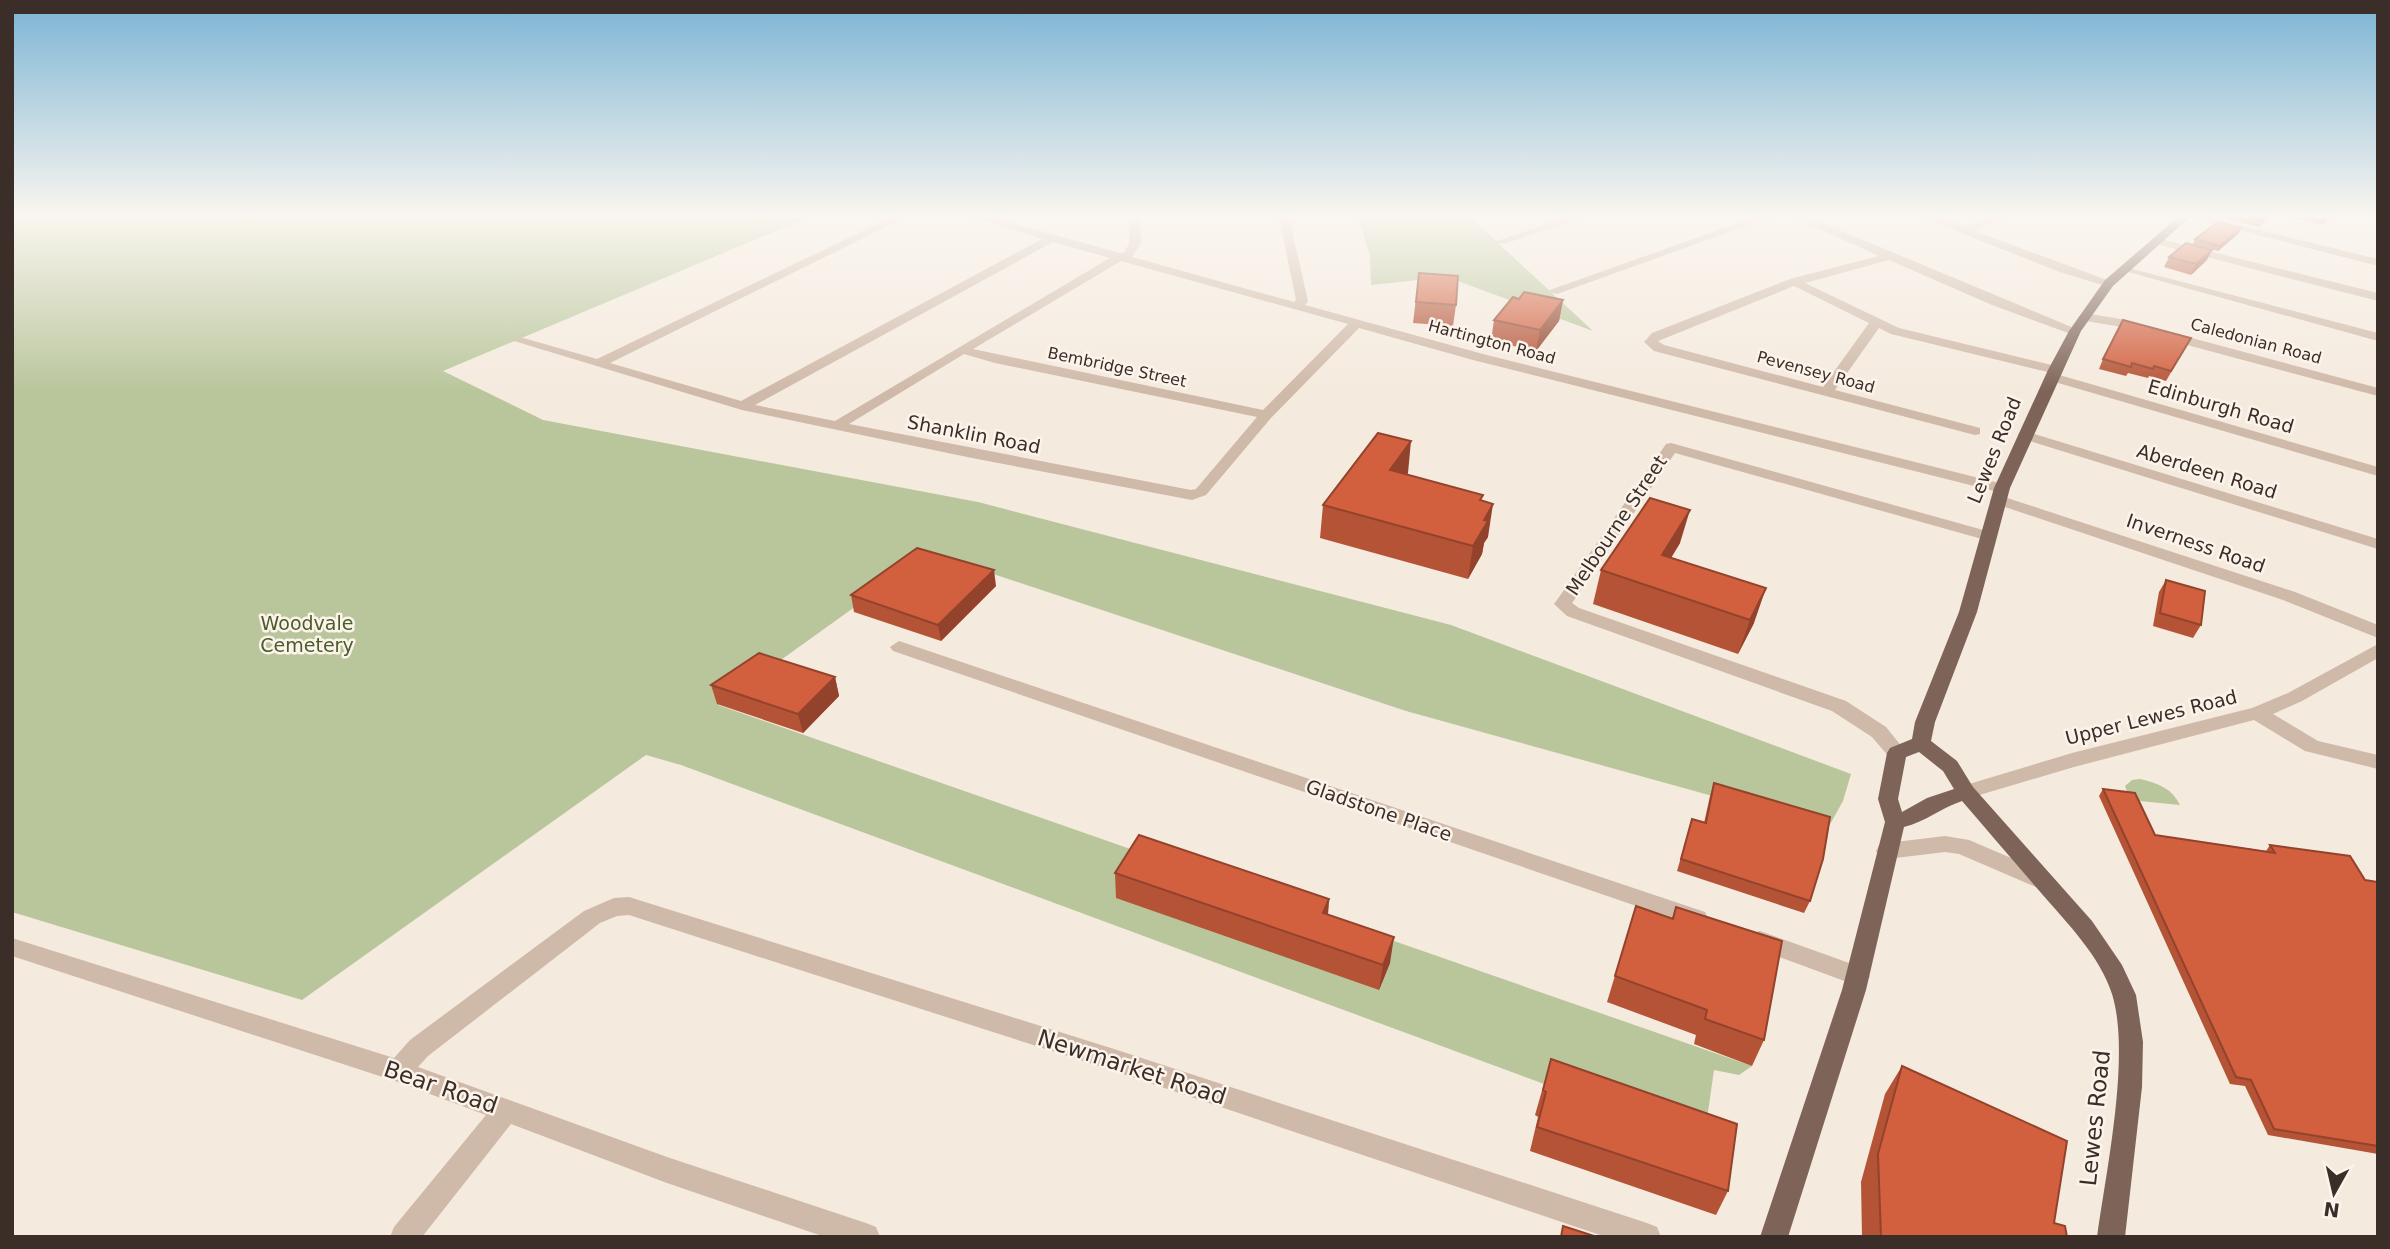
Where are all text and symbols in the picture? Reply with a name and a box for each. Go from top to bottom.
street label: Caledonian Road [2188,314,2324,368]
street label: Hartington Road [1426,316,1558,368]
street label: Bembridge Street [1046,343,1188,391]
street label: Pevensey Road [1755,347,1877,397]
street label: Edinburgh Road [2145,375,2297,437]
street label: Lewes Road [1963,394,2025,506]
street label: Shanklin Road [906,410,1042,458]
street label: Aberdeen Road [2134,439,2280,503]
street label: Melbourne Street [1561,451,1671,599]
street label: Inverness Road [2124,509,2268,577]
park label: Woodvale Cemetery [260,612,354,656]
street label: Upper Lewes Road [2063,685,2239,749]
street label: Gladstone Place [1303,775,1455,845]
street label: Newmarket Road [1034,1024,1230,1110]
street label: Lewes Road [2075,1049,2115,1187]
street label: Bear Road [381,1055,501,1119]
north arrow [2299,1158,2369,1228]
text: N [2322,1198,2341,1222]

